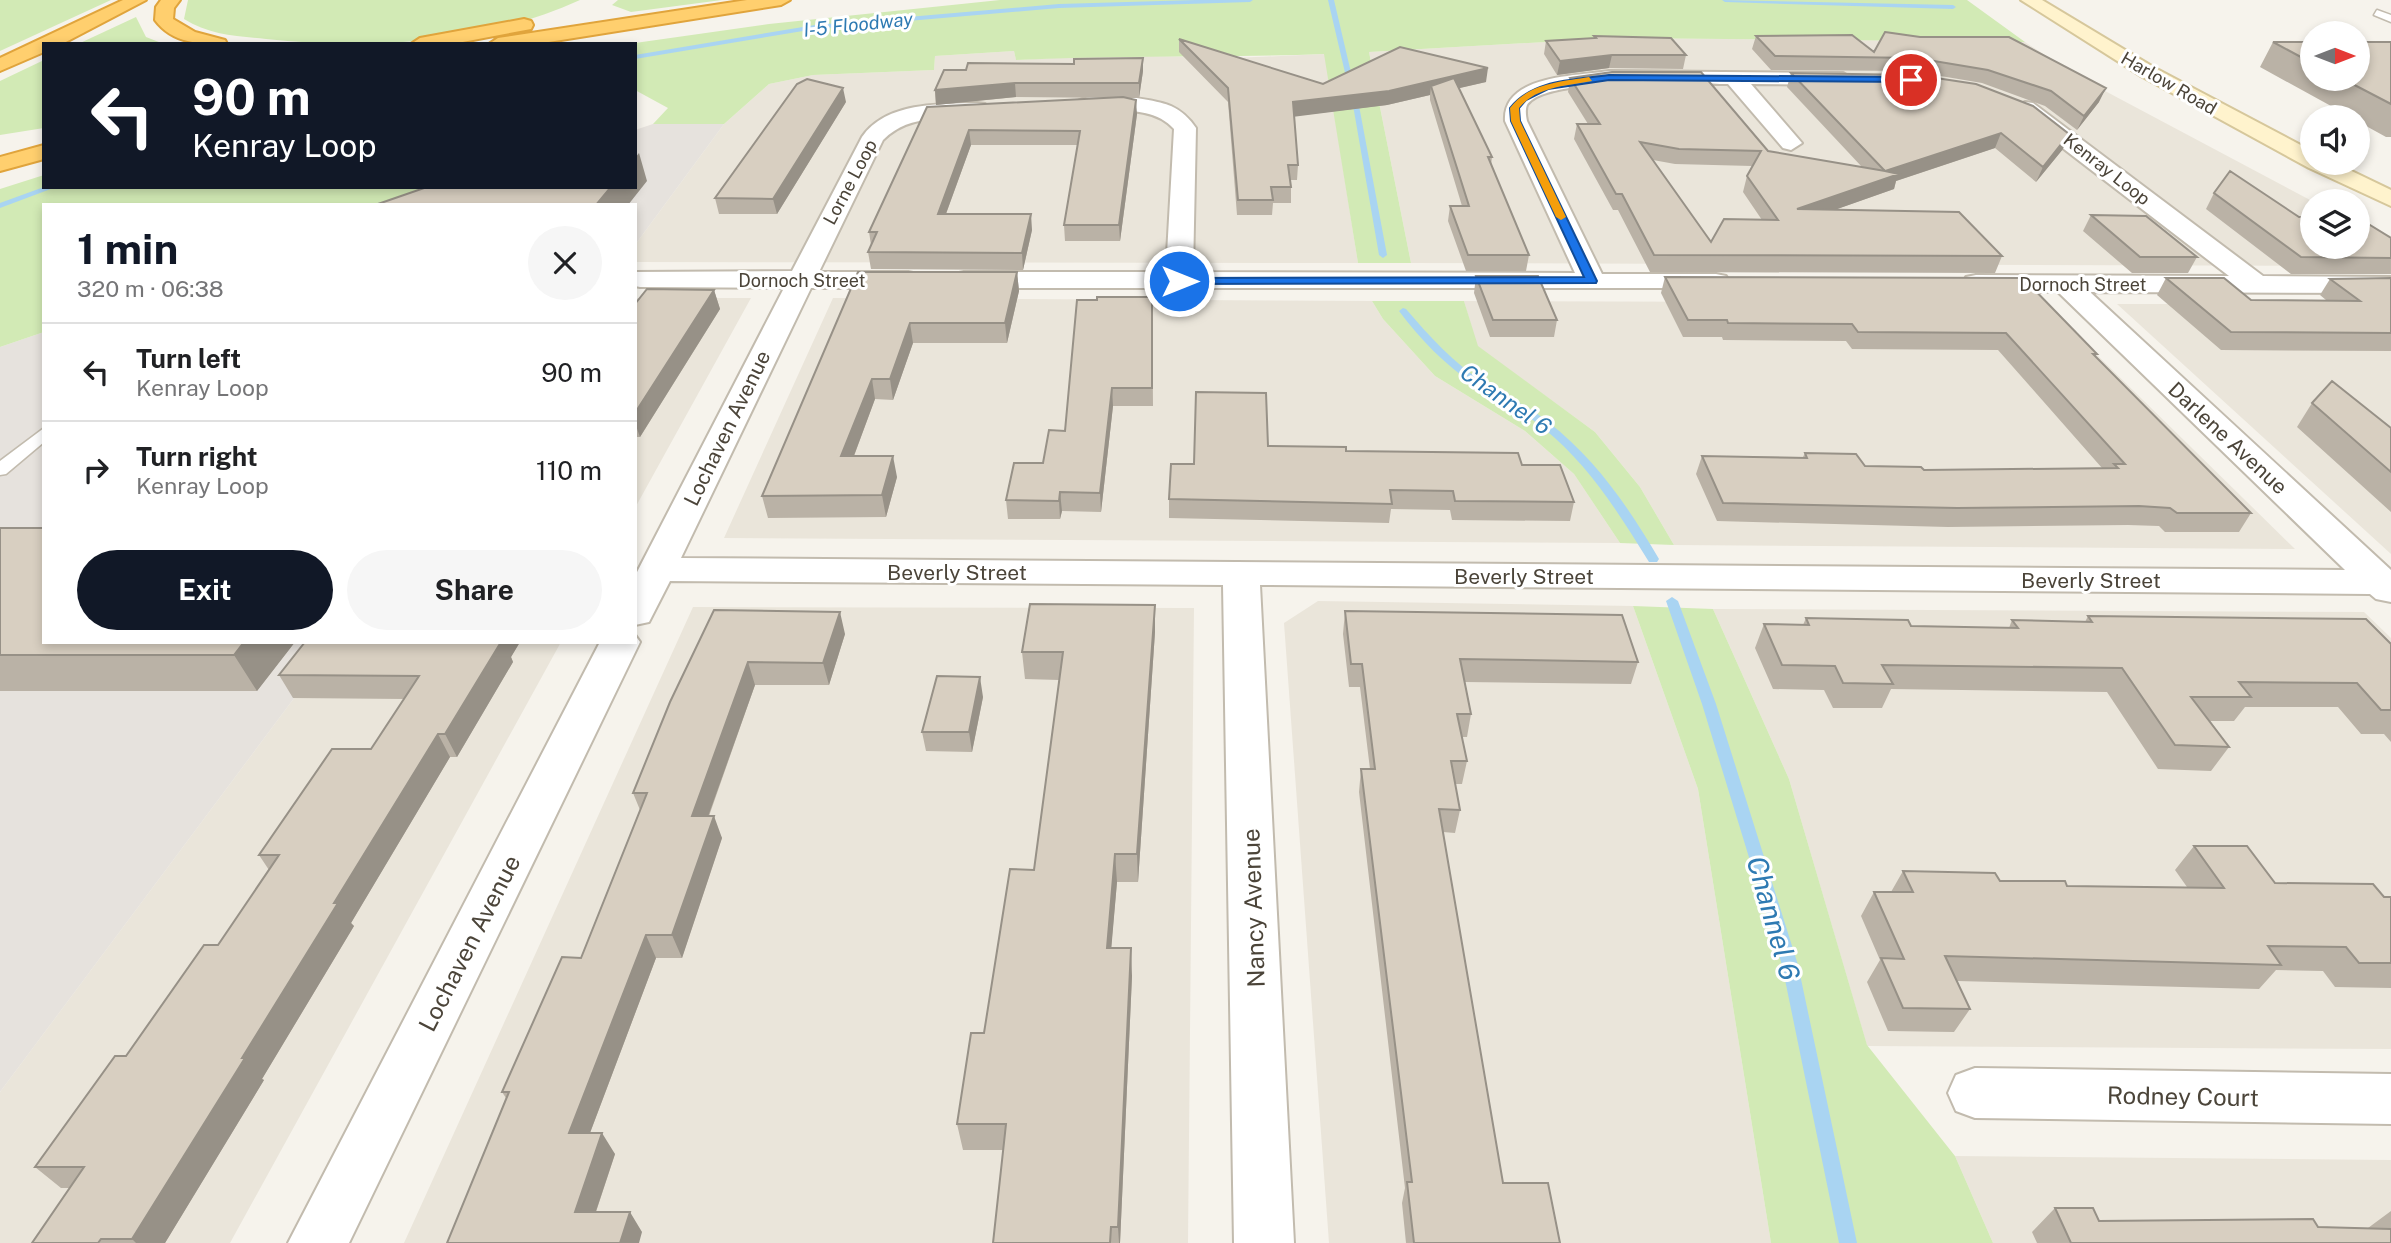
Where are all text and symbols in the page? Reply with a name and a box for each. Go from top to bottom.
water label: I-5 Floodway [802,7,914,41]
north arrow [2300,21,2370,91]
map controls [2300,21,2370,259]
street label: Harlow Road [2118,47,2220,119]
pin [1881,50,1941,110]
icon: arrive [1892,61,1930,99]
text: 90 m [192,68,311,126]
icon: left [77,70,168,161]
button: sound [2300,105,2370,175]
text: Kenray Loop [192,127,376,164]
street label: Kenray Loop [2060,129,2154,209]
street label: Lorne Loop [819,136,881,228]
button: layers [2300,189,2370,259]
text: 1 min [77,224,178,273]
button: close [528,226,602,300]
position arrow [1142,244,1216,318]
street label: Dornoch Street [738,270,866,291]
street label: Dornoch Street [2019,274,2147,295]
text: 320 m · 06:38 [77,275,224,302]
text: Turn left [136,343,241,374]
street label: Lochaven Avenue [679,346,775,510]
icon: left [77,353,115,391]
text: 90 m [541,357,602,388]
water label: Channel 6 [1455,358,1557,440]
text: Kenray Loop [136,374,269,401]
street label: Darlene Avenue [2163,377,2293,499]
text: Turn right [136,441,258,472]
icon: right [77,451,115,489]
text: 110 m [536,455,602,486]
text: Kenray Loop [136,472,269,499]
button: Exit [77,550,333,630]
button: Share [347,550,602,630]
street label: Beverly Street [887,560,1027,585]
street label: Beverly Street [1454,564,1594,589]
street label: Beverly Street [2021,568,2161,593]
street label: Nancy Avenue [1236,828,1270,988]
street label: Lochaven Avenue [412,850,526,1036]
water label: Channel 6 [1741,852,1808,984]
street label: Rodney Court [2107,1081,2259,1111]

